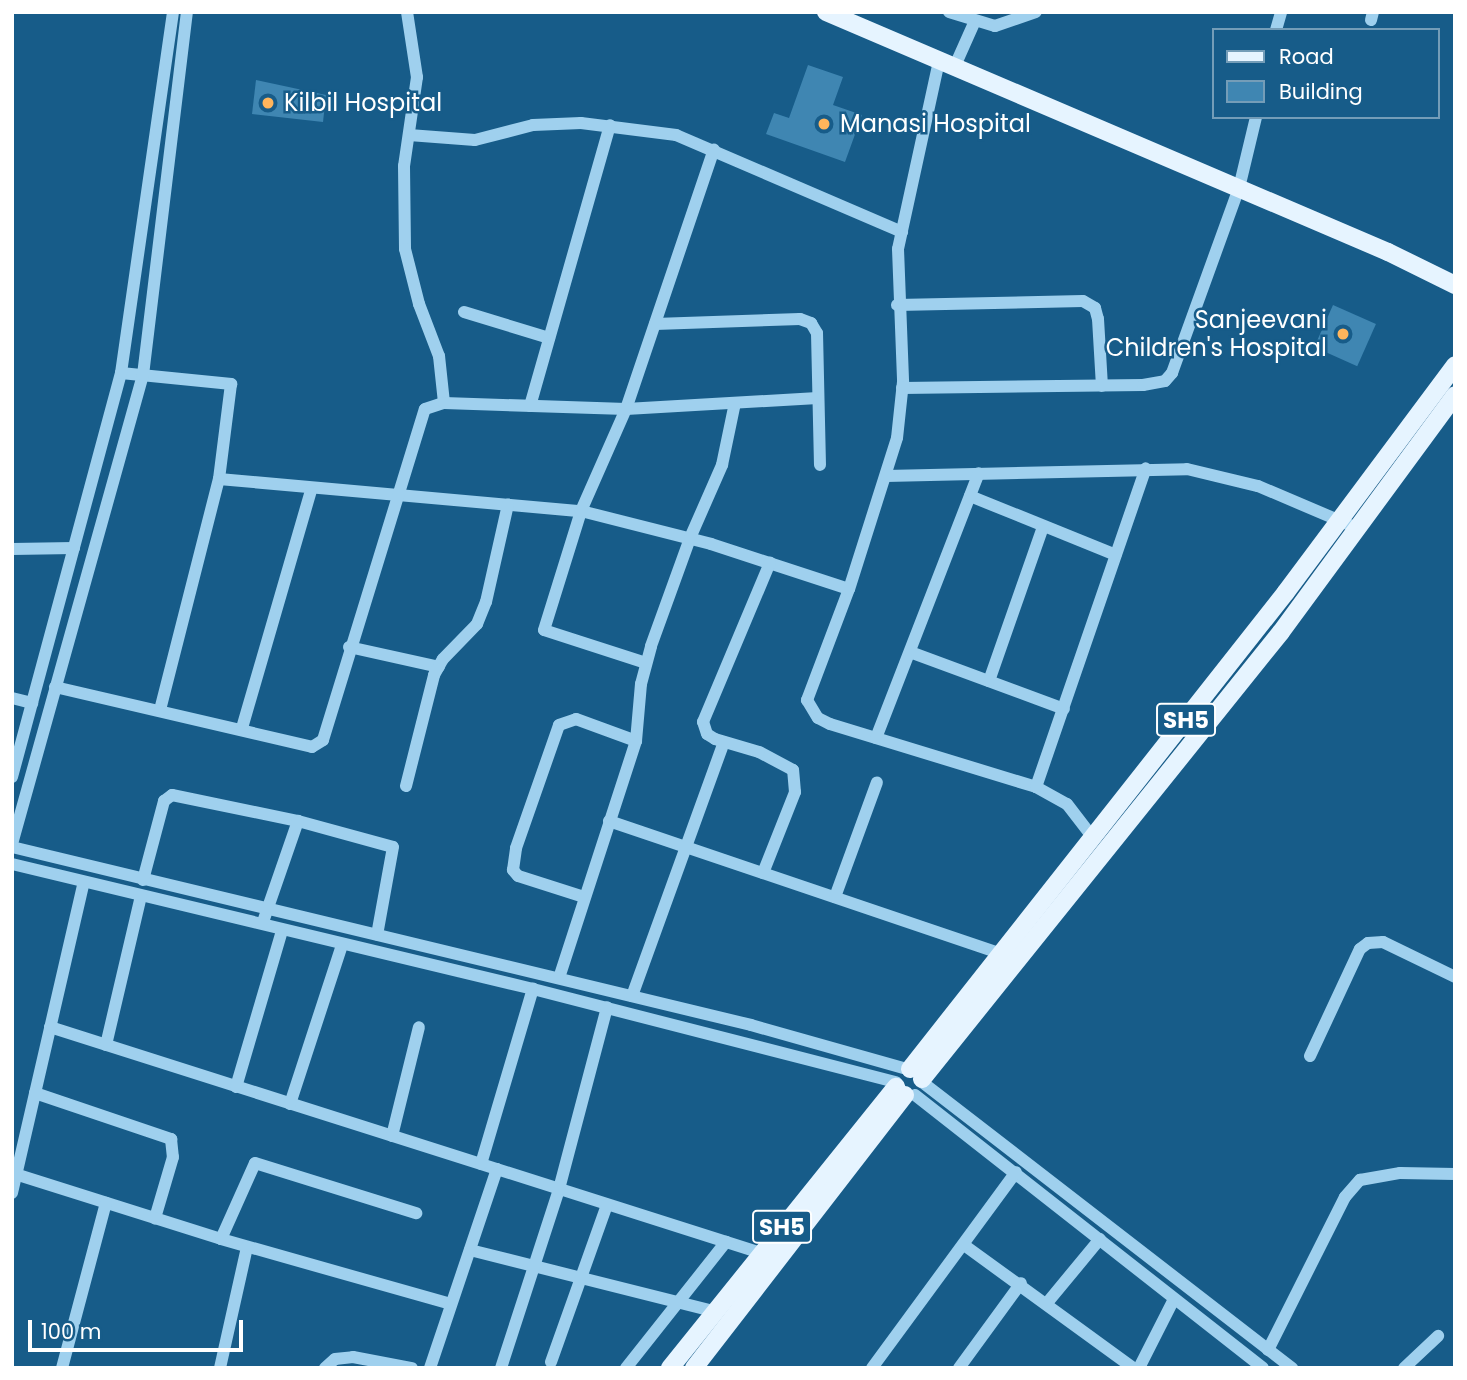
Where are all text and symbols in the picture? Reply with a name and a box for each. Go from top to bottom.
legend [1212,28,1439,119]
text: Road [1279,42,1334,71]
text: Building [1279,77,1363,106]
place label: Kilbil Hospital [284,89,442,117]
marker: Kilbil Hospital [258,93,278,113]
place label: Manasi Hospital [840,110,1031,138]
marker: Manasi Hospital [814,114,834,134]
place label: Sanjeevani Children's Hospital [1106,306,1327,362]
marker: Sanjeevani Children's Hospital [1333,324,1353,344]
road number: SH5 [1154,700,1218,740]
road number: SH5 [750,1208,814,1246]
scale bar [32,1306,247,1350]
text: 100 m [41,1317,101,1346]

